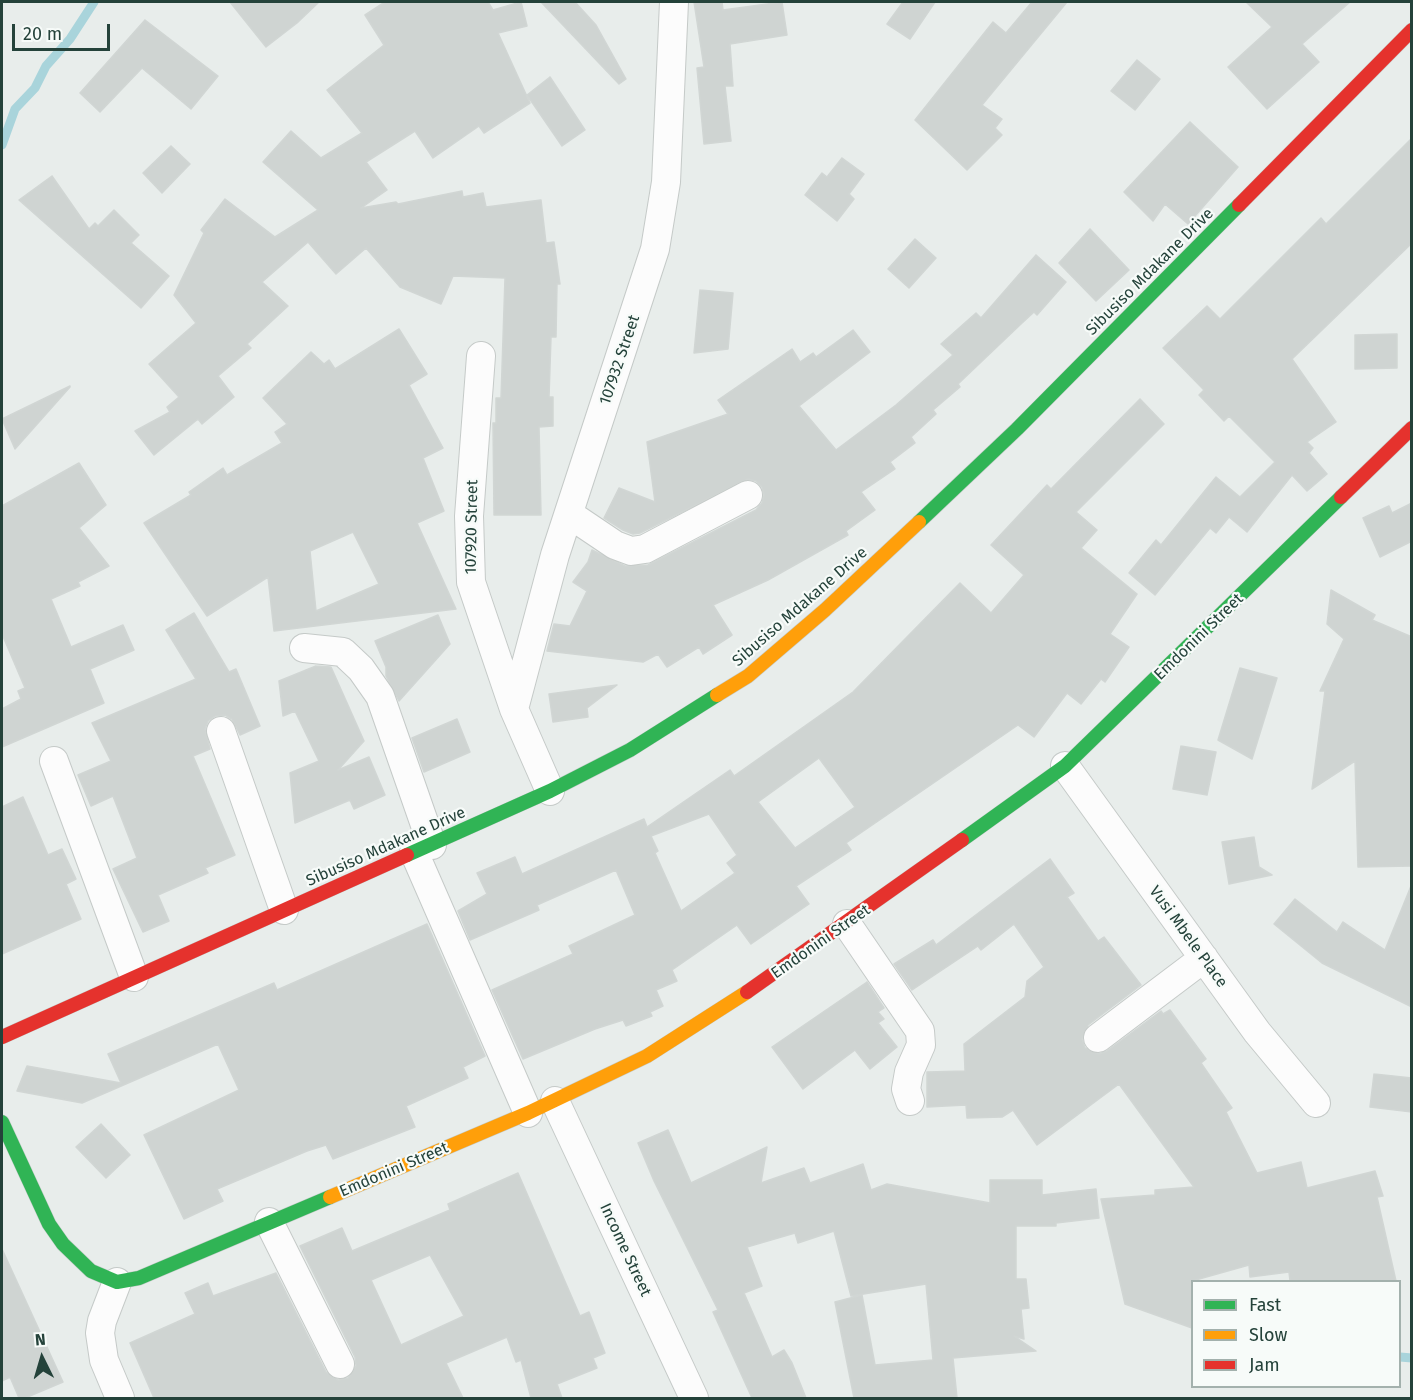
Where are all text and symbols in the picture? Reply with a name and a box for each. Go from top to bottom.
scale bar [15,12,112,50]
text: 20 m [23,23,62,45]
street label: Sibusiso Mdakane Drive [1082,204,1218,340]
street label: 107932 Street [596,313,644,407]
street label: 107920 Street [462,479,482,575]
street label: Sibusiso Mdakane Drive [729,543,871,671]
street label: Emdonini Street [1150,590,1248,684]
street label: Sibusiso Mdakane Drive [303,803,469,891]
street label: Vusi Mbele Place [1145,882,1231,992]
street label: Emdonini Street [768,901,874,983]
street label: Emdonini Street [337,1138,451,1202]
street label: Income Street [595,1200,655,1300]
legend [1191,1280,1401,1388]
text: Fast [1249,1294,1281,1316]
text: Slow [1249,1324,1287,1346]
north arrow [12,1328,72,1388]
text: N [34,1330,46,1349]
text: Jam [1249,1354,1280,1376]

